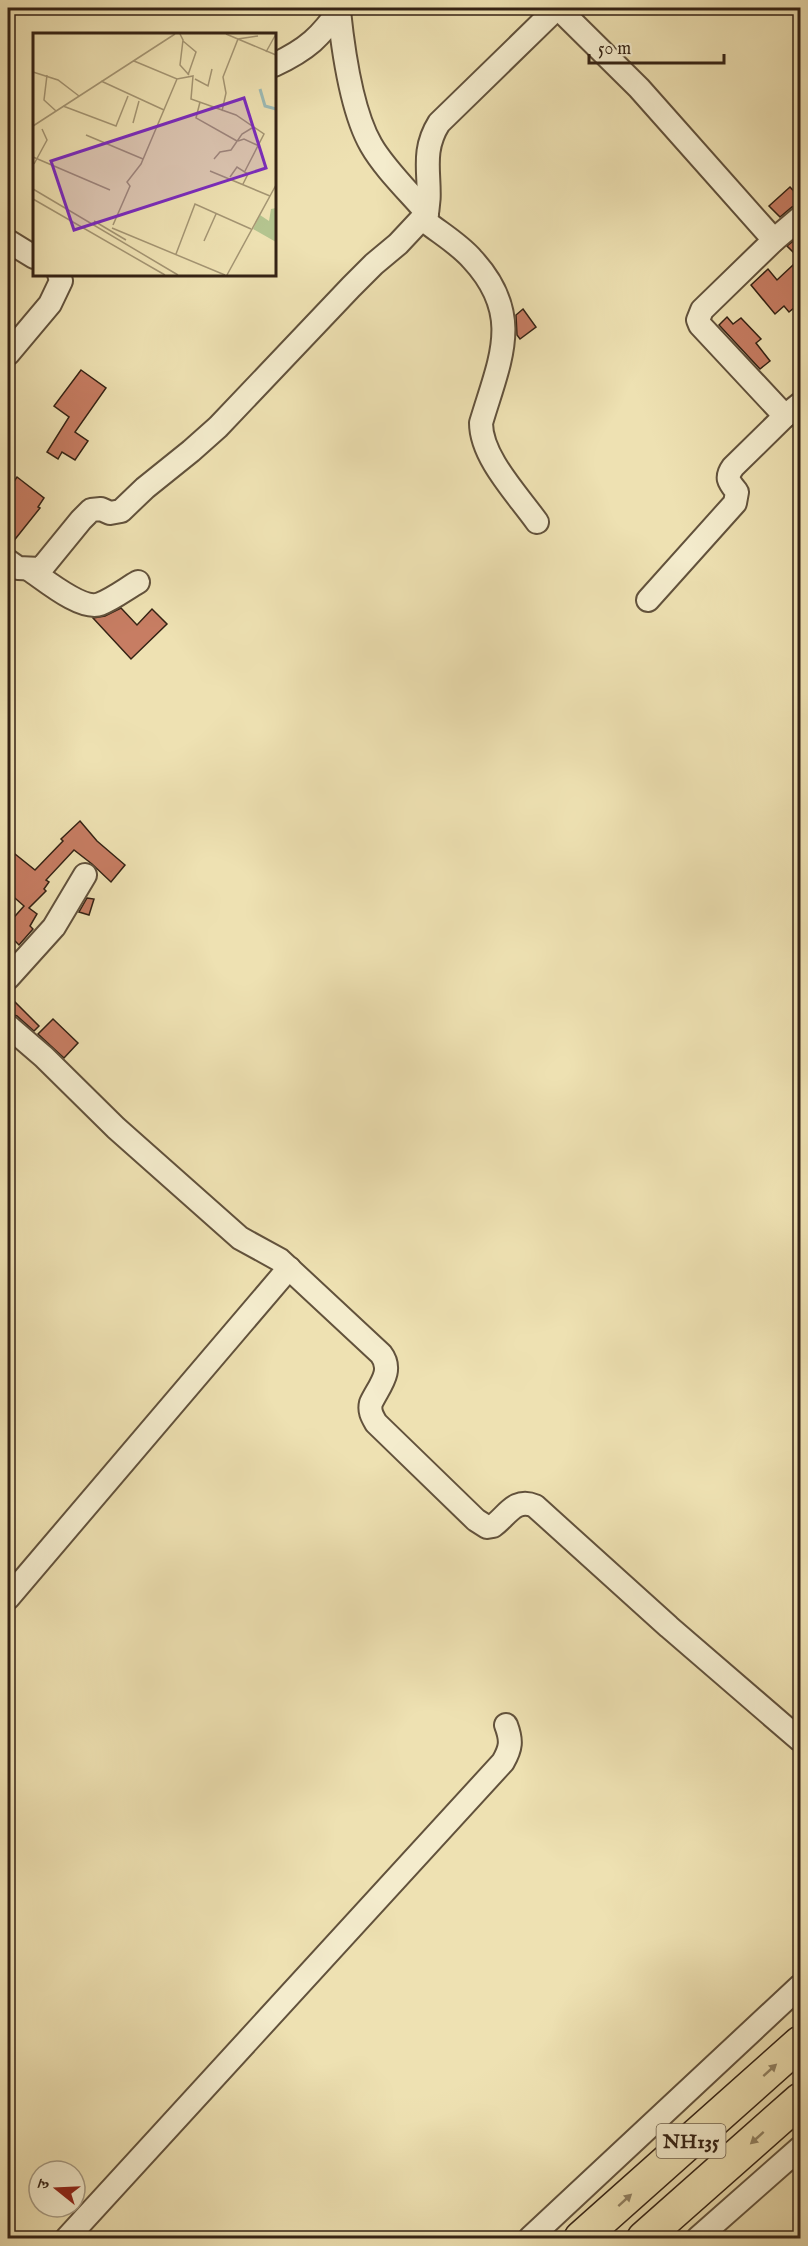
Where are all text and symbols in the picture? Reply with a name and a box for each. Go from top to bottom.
scale bar [589,27,724,65]
inset map [33,33,276,276]
text: 50 m [598,38,631,61]
one-way arrow [763,2063,778,2077]
road number: NH135 [656,2124,726,2158]
one-way arrow [750,2131,765,2144]
north arrow [27,2159,87,2219]
text: उ [34,2176,56,2193]
one-way arrow [617,2194,632,2207]

